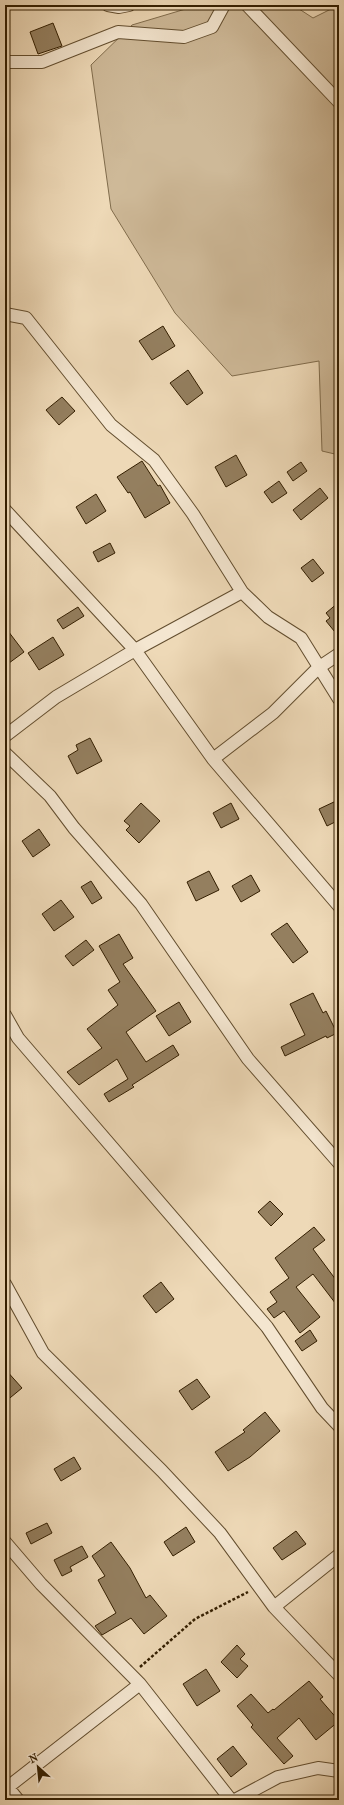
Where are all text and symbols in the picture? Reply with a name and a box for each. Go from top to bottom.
north arrow [18,1747,58,1787]
text: N [27,1751,41,1766]

